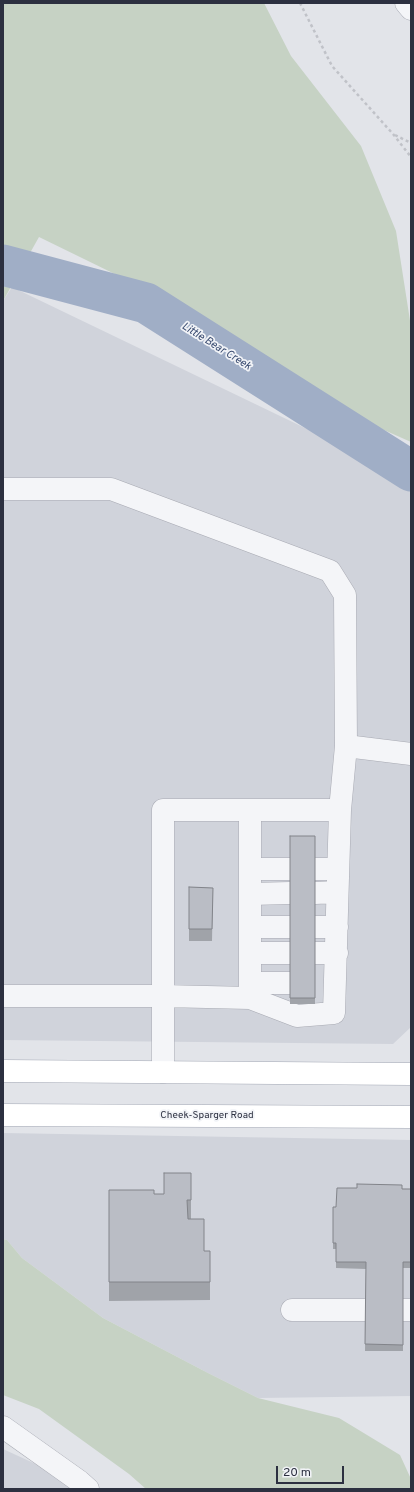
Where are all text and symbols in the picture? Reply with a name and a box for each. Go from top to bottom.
water label: Little Bear Creek [179,320,253,374]
street label: Cheek-Sparger Road [160,1110,254,1122]
scale bar [278,1458,346,1484]
text: 20 m [283,1465,311,1481]

